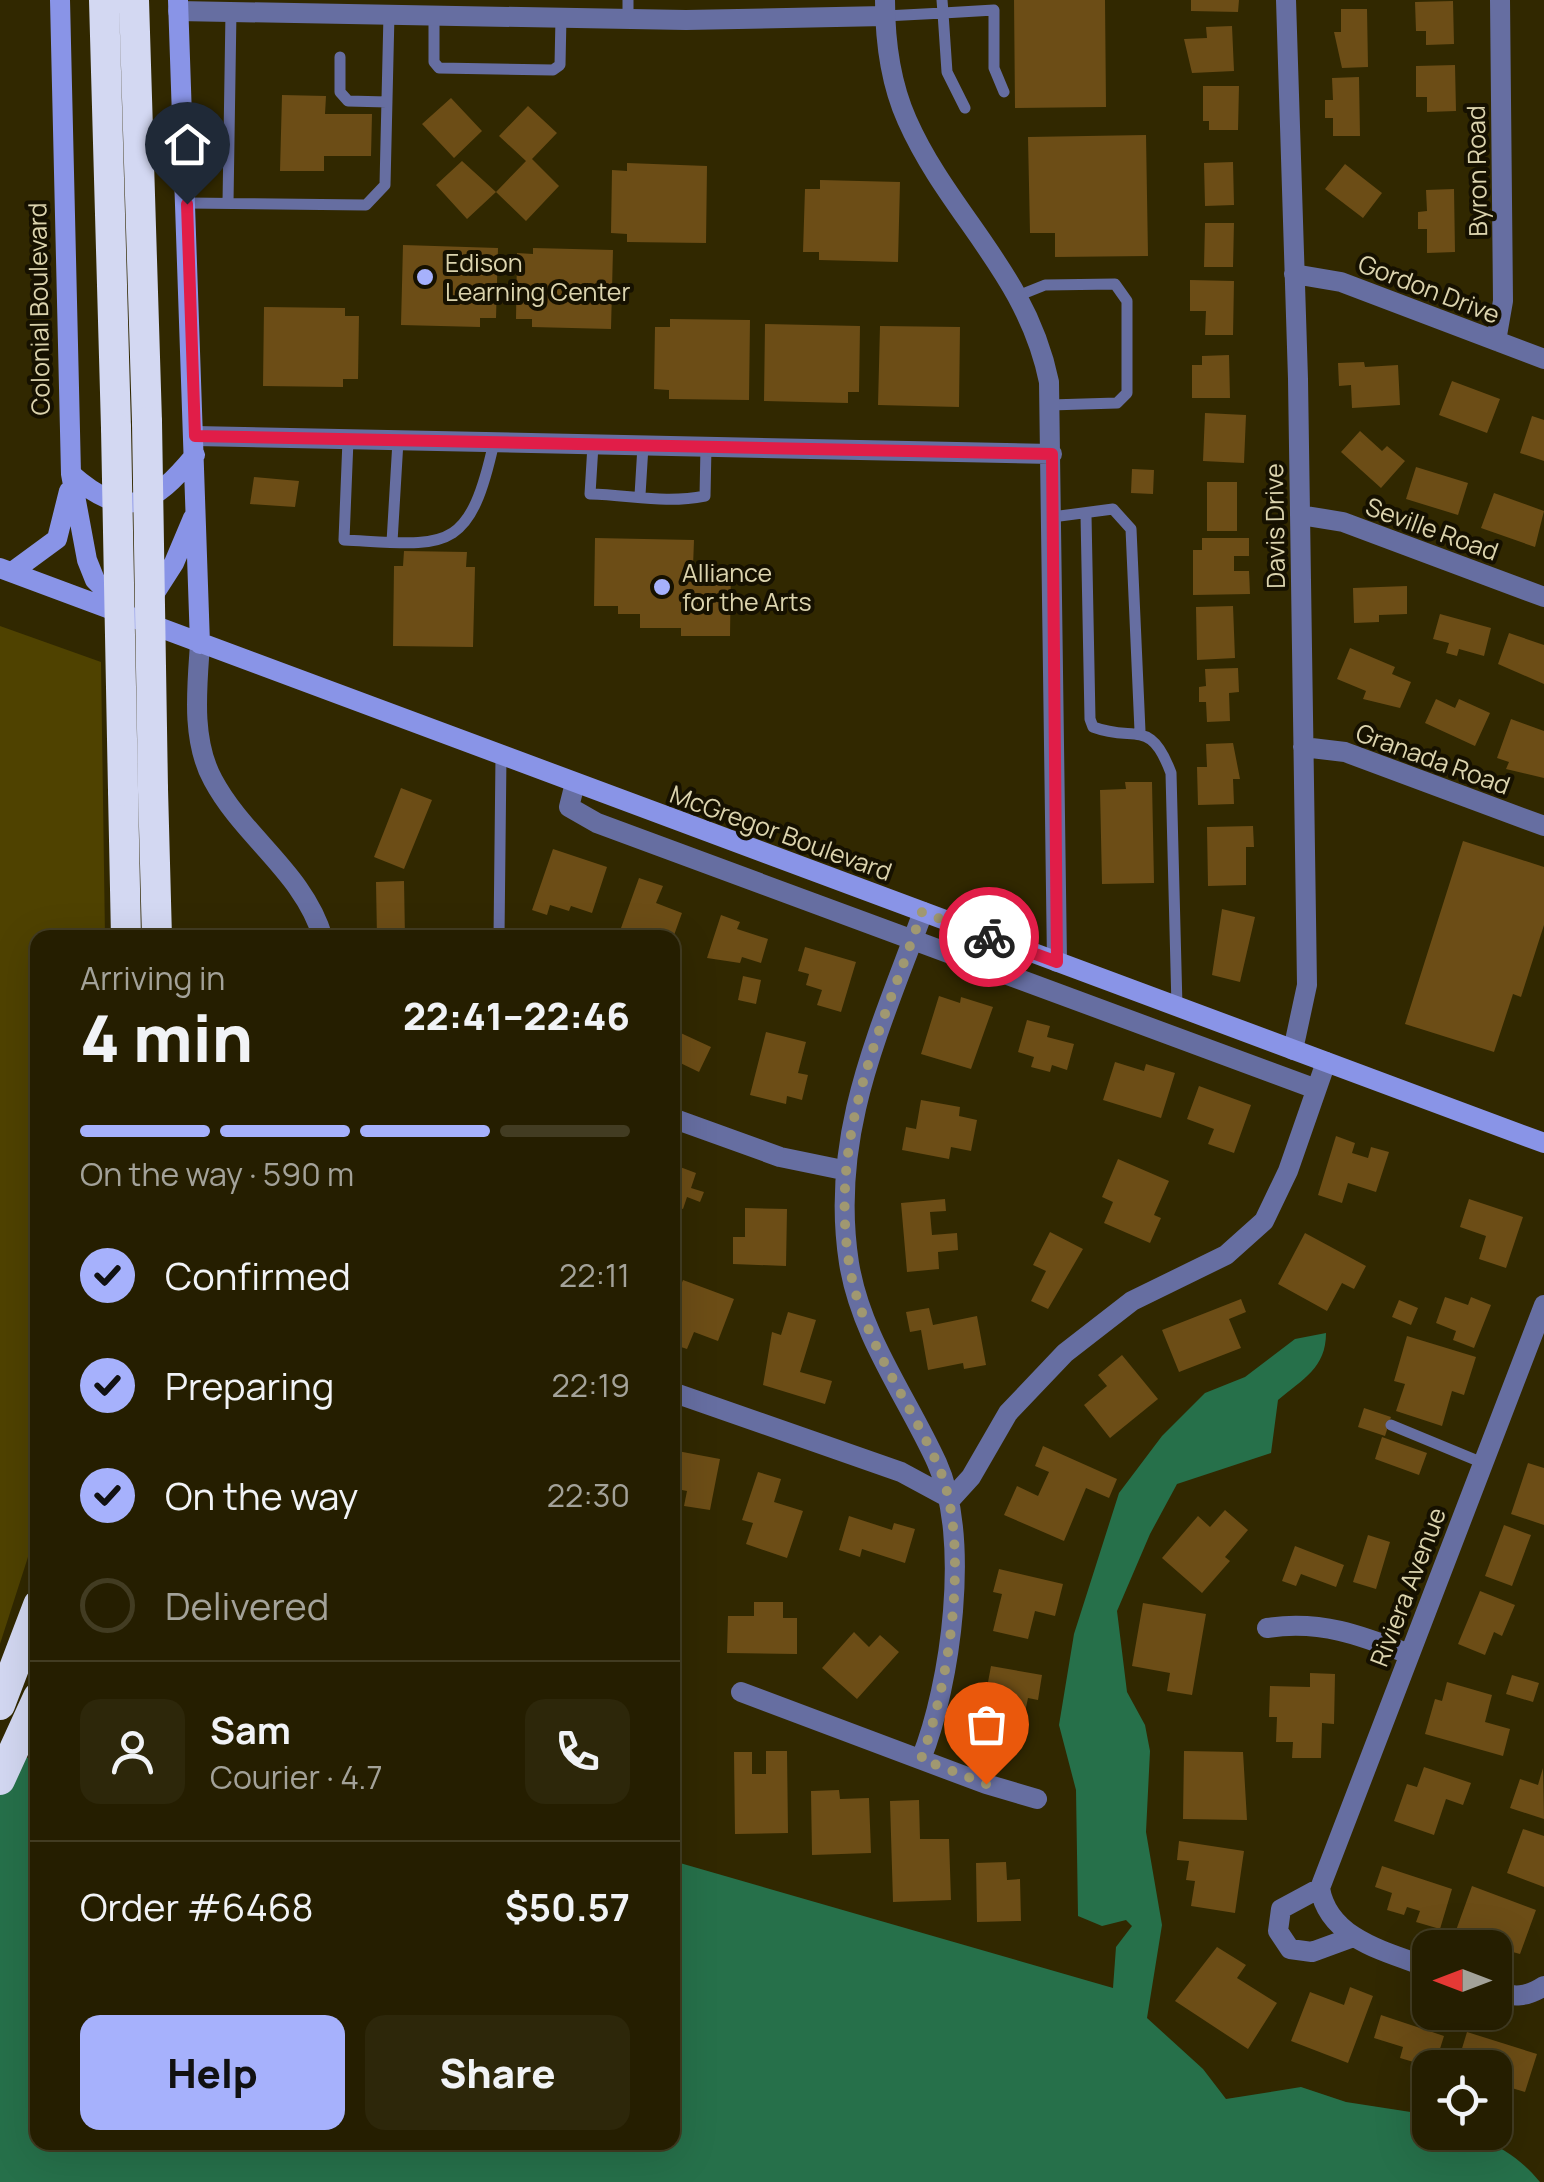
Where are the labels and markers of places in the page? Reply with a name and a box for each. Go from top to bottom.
pin [145,102,230,205]
place label: Edison Learning Center [445,245,630,309]
marker: Edison Learning Center [414,266,436,288]
place label: Alliance for the Arts [682,555,812,619]
marker: Alliance for the Arts [651,576,673,598]
pin [944,1682,1029,1785]

